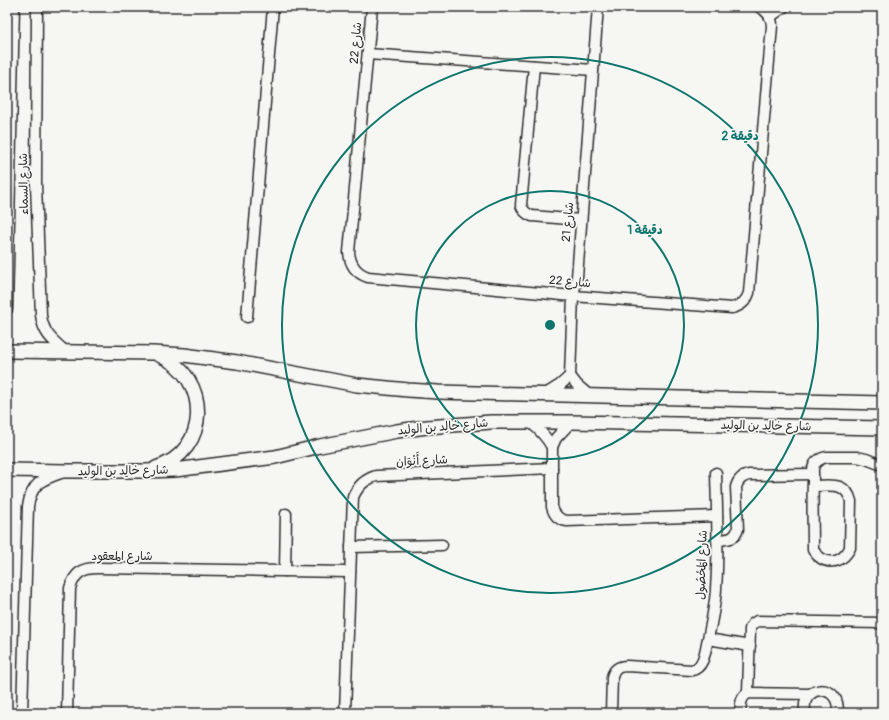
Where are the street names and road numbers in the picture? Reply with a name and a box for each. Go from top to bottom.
street label: شارع 22 [347,21,366,65]
street label: شارع السماء [16,153,33,215]
street label: شارع 21 [559,201,578,243]
street label: شارع 22 [548,273,592,292]
street label: شارع خالِد بن الوليد [397,416,489,439]
street label: شارع خالِد بن الوليد [720,418,812,435]
street label: شارع أَنْوَان [396,449,448,471]
street label: شارع خالِد بن الوليد [77,463,169,480]
street label: شارع المَحْصُول [693,530,712,600]
street label: شارع المعقود [91,549,153,565]

